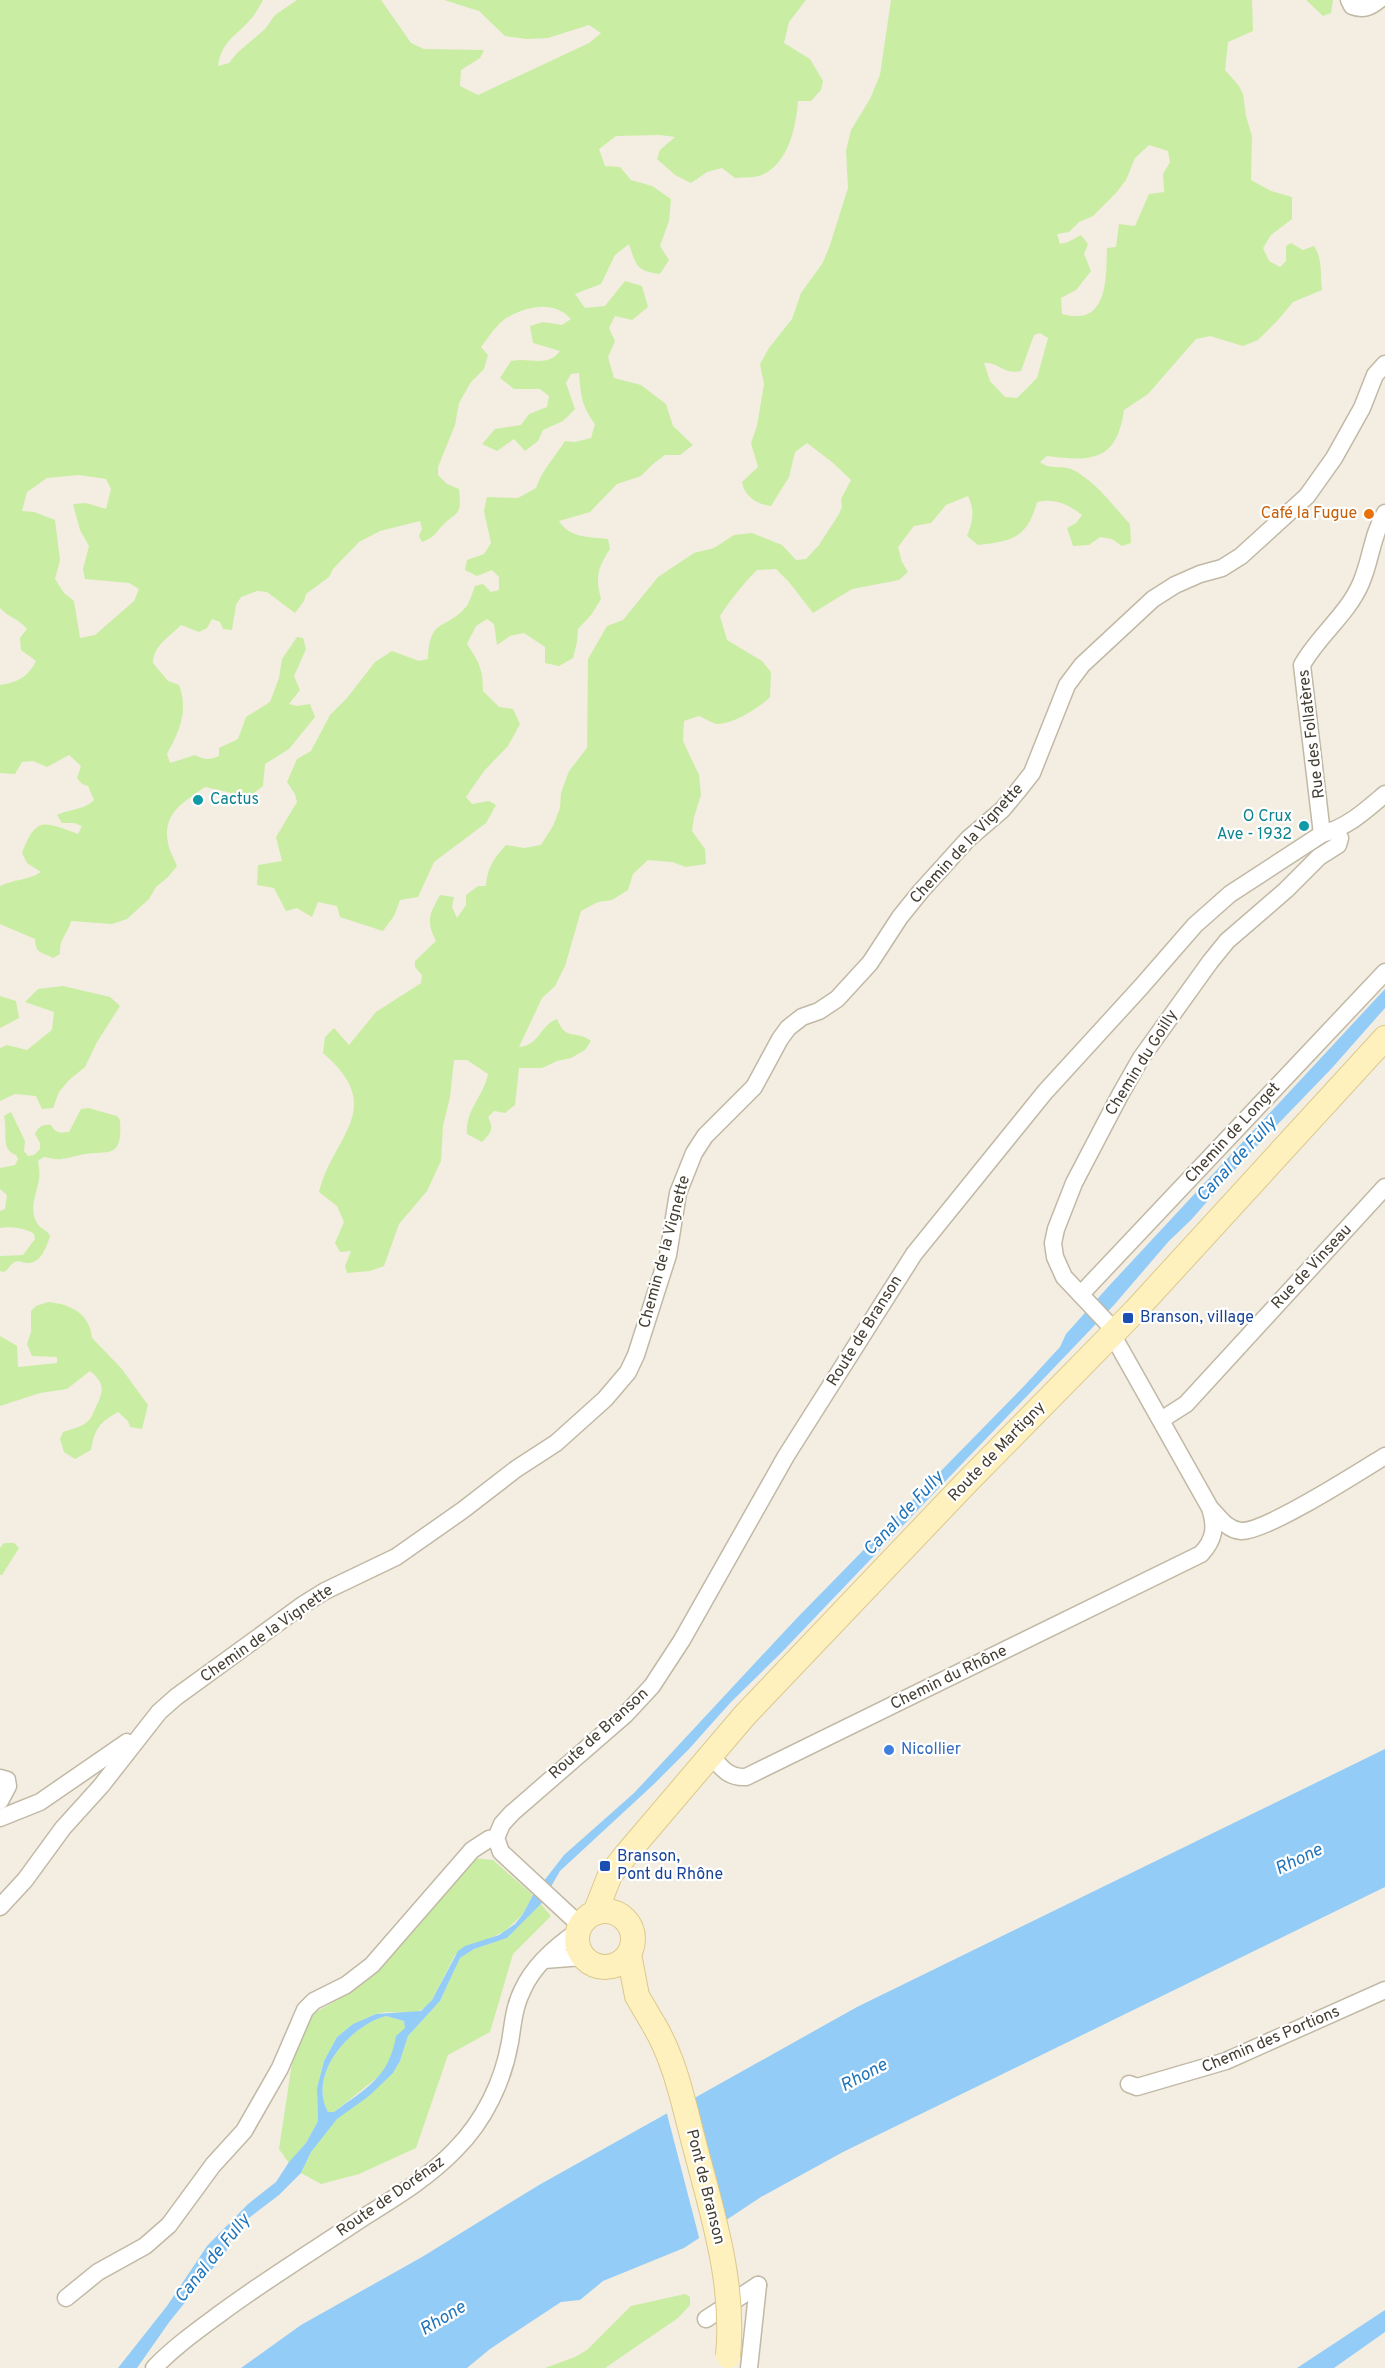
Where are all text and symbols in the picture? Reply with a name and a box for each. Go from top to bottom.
place label: Café la Fugue [1261,504,1357,524]
marker: Café la Fugue [1362,507,1376,521]
street label: Rue des Follatères [1294,668,1330,800]
street label: Chemin de la Vignette [906,780,1028,908]
place label: Cactus [210,790,259,810]
marker: Cactus [191,793,205,807]
place label: O Crux Ave - 1932 [1217,807,1292,845]
marker: O Crux Ave - 1932 [1297,819,1311,833]
street label: Chemin du Goilly [1101,1006,1183,1120]
street label: Chemin de Longet [1181,1078,1285,1188]
water label: Canal de Fully [1192,1111,1283,1207]
street label: Chemin de la Vignette [635,1173,695,1331]
street label: Rue de Vinseau [1267,1220,1357,1314]
street label: Route de Branson [823,1272,907,1390]
place label: Branson, village [1140,1308,1254,1328]
marker: Branson, village [1121,1311,1135,1325]
street label: Route de Martigny [944,1398,1050,1506]
water label: Canal de Fully [859,1465,950,1561]
street label: Chemin de la Vignette [197,1581,337,1687]
street label: Chemin du Rhône [887,1641,1011,1715]
street label: Route de Branson [545,1684,653,1784]
place label: Nicollier [901,1740,961,1760]
marker: Nicollier [882,1743,896,1757]
water label: Rhone [1272,1838,1327,1881]
place label: Branson, Pont du Rhône [617,1847,723,1885]
marker: Branson, Pont du Rhône [598,1859,612,1873]
street label: Chemin des Portions [1199,2002,1343,2078]
water label: Rhone [837,2054,892,2098]
street label: Pont de Branson [681,2127,729,2247]
street label: Route de Dorénaz [333,2152,449,2242]
water label: Canal de Fully [170,2208,257,2308]
water label: Rhone [416,2296,471,2342]

